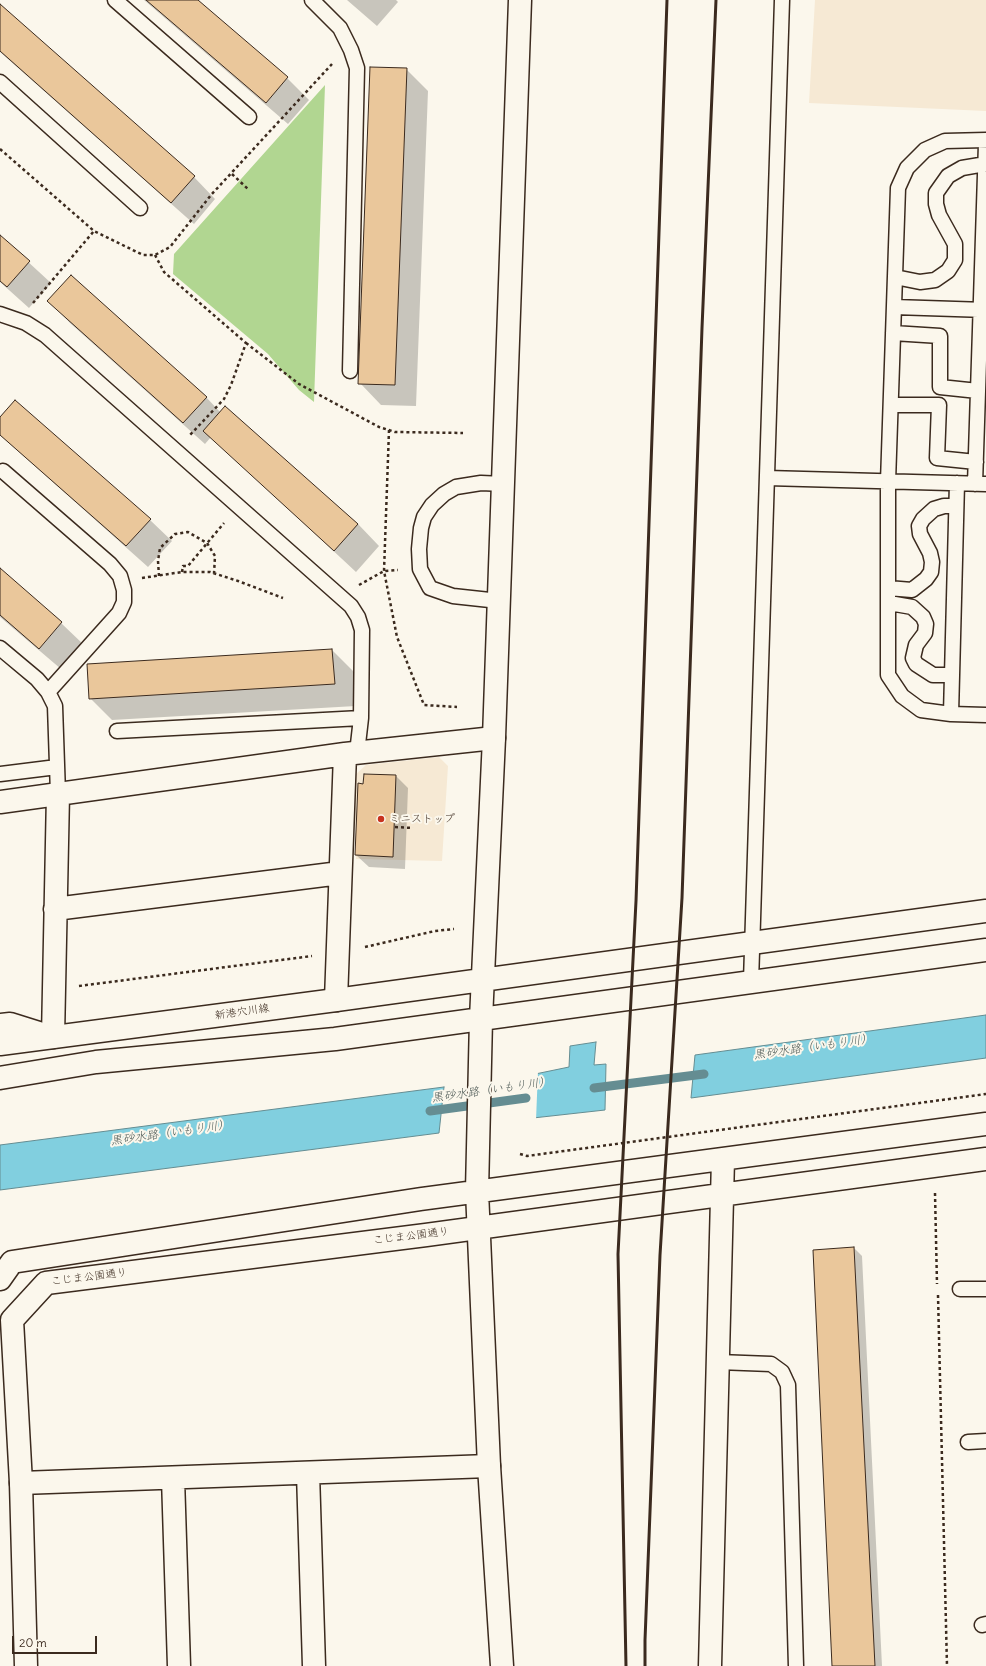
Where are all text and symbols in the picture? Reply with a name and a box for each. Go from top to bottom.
place label: ミニストップ [389,812,455,826]
marker: ミニストップ [376,814,386,824]
street label: 新港穴川線 [214,1002,270,1022]
water label: 黒砂水路（いもり川） [753,1032,873,1062]
water label: 黒砂水路（いもり川） [431,1075,551,1105]
water label: 黒砂水路（いもり川） [110,1118,230,1148]
street label: こじま公園通り [372,1225,450,1247]
street label: こじま公園通り [50,1266,128,1288]
scale bar [14,1628,99,1654]
text: 20 m [19,1635,47,1650]

